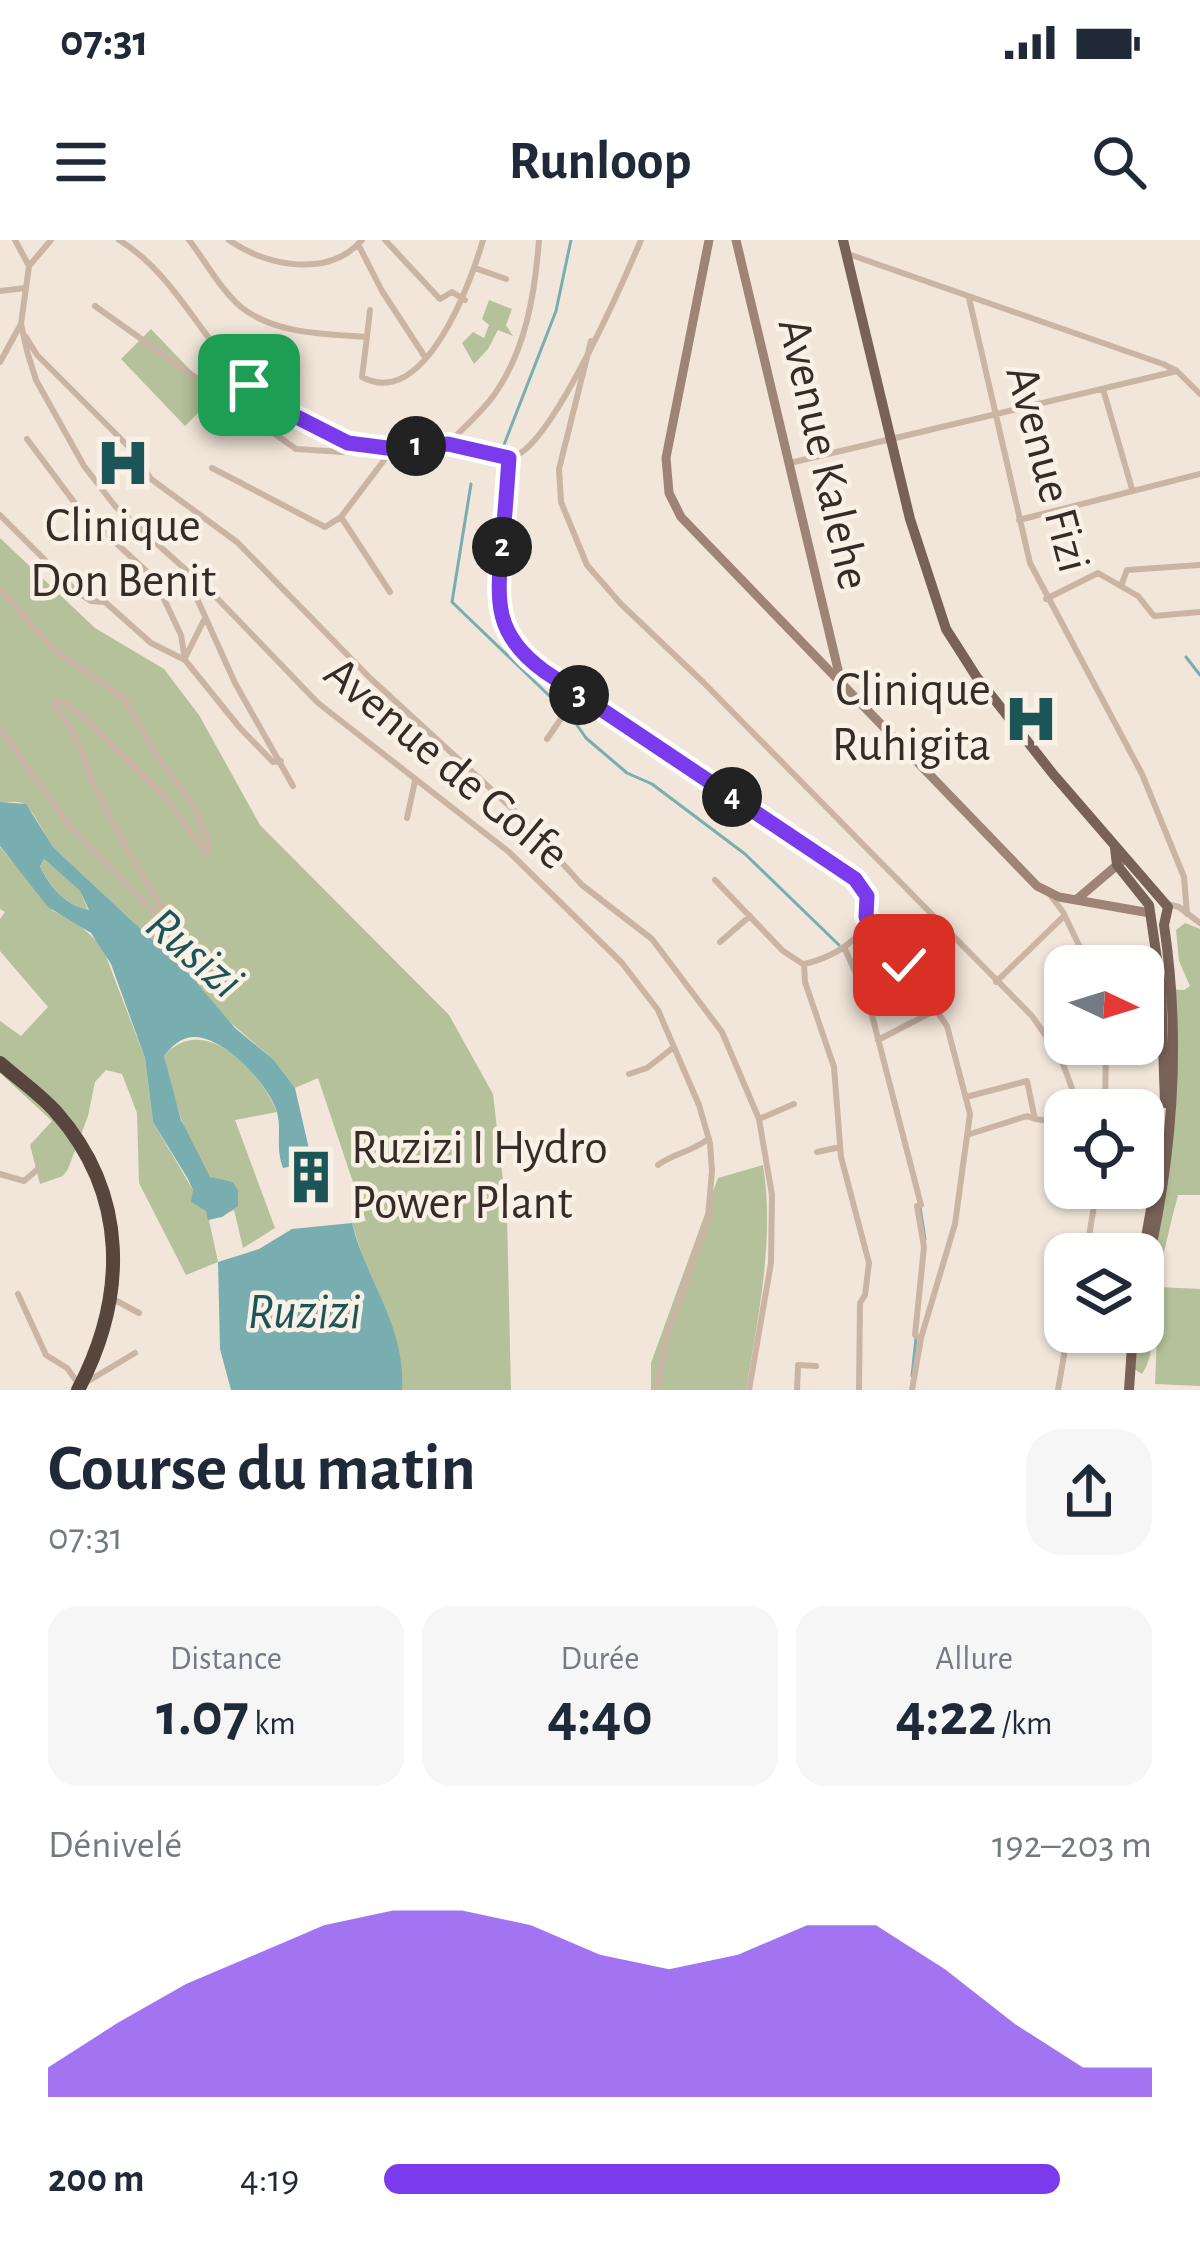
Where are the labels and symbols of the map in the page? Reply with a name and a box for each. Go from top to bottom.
street label: Avenue Kalehe [768,314,878,594]
pin [198,334,300,436]
street label: Avenue Fizi [996,361,1098,577]
pin: 1 [386,416,446,476]
hospital icon: Clinique Don Benit [94,434,152,492]
place label: Clinique Don Benit [30,503,216,606]
pin: 2 [472,517,532,577]
street label: Avenue de Golfe [315,649,577,879]
pin: 3 [549,665,609,725]
place label: Clinique Ruhigita [832,667,991,770]
hospital icon: Clinique Ruhigita [1002,690,1060,748]
pin: 4 [702,767,762,827]
water label: Rusizi [136,898,252,1008]
pin [853,914,955,1016]
north arrow [1044,945,1164,1065]
place label: Ruzizi I Hydro Power Plant [351,1125,608,1228]
building icon: Ruzizi I Hydro Power Plant [282,1148,340,1206]
water label: Ruzizi [247,1287,361,1338]

